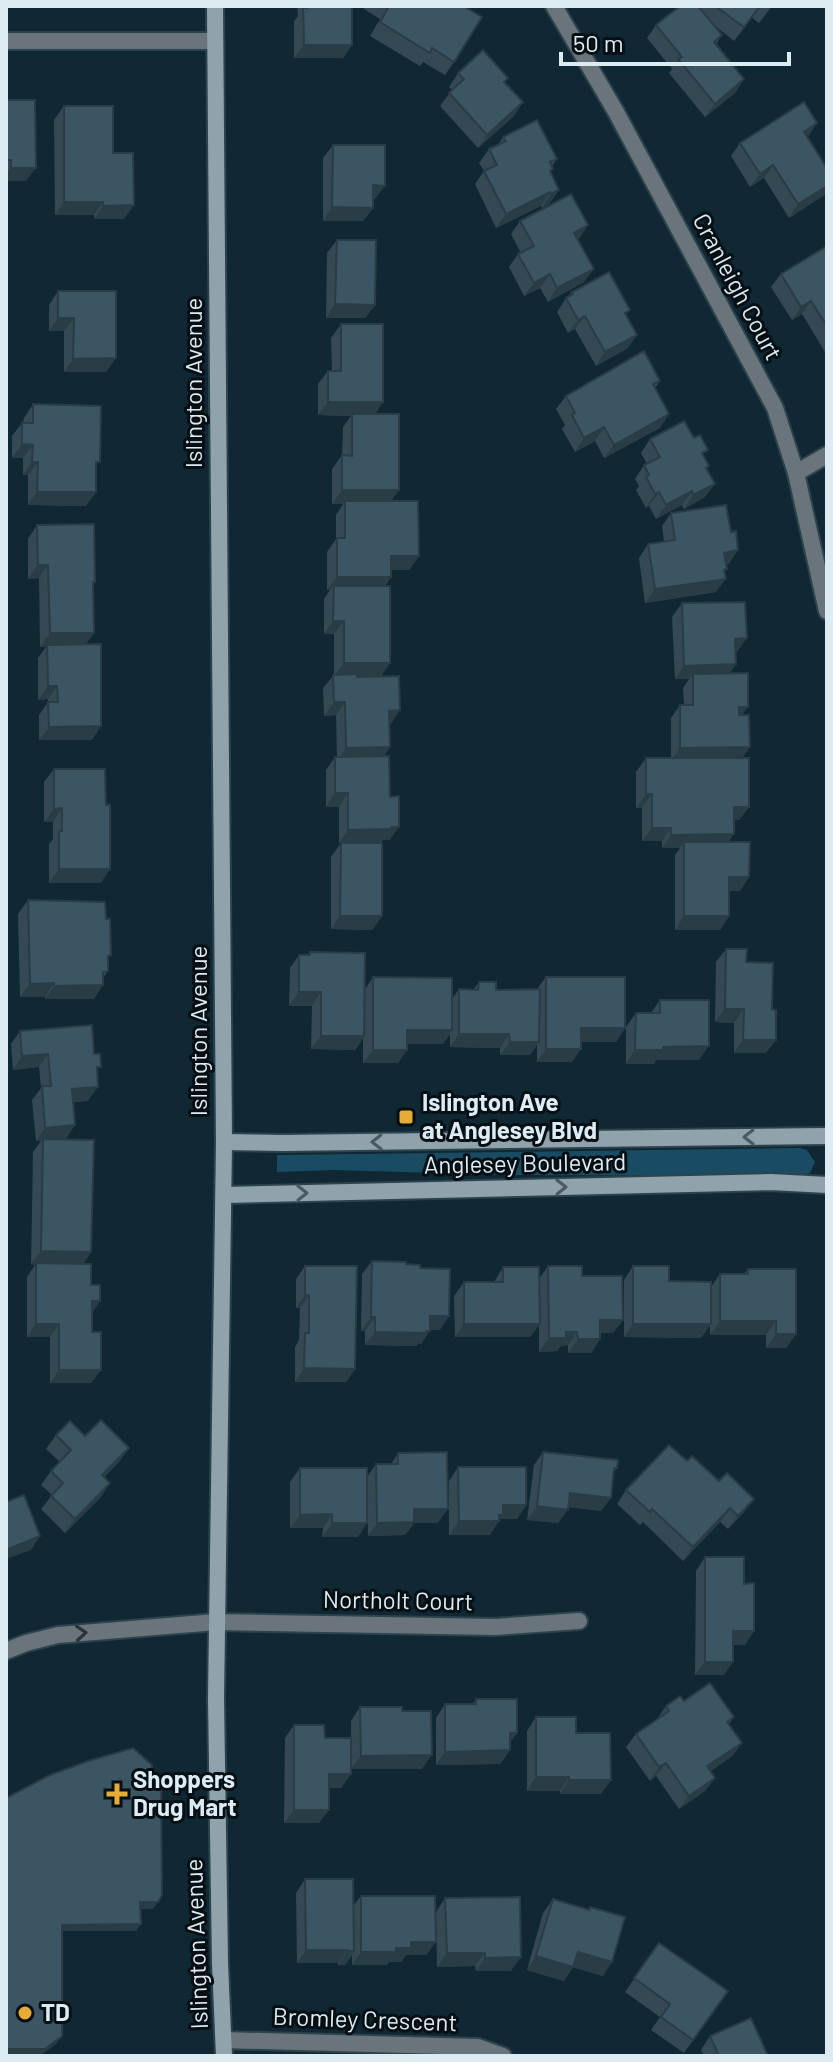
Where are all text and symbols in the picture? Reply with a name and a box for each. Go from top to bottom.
scale bar [561,16,789,66]
text: 50 m [573,28,624,57]
street label: Cranleigh Court [688,208,789,365]
street label: Islington Avenue [178,298,207,468]
street label: Islington Avenue [183,946,212,1116]
place label: Islington Ave at Anglesey Blvd [422,1087,597,1144]
marker: Islington Ave at Anglesey Blvd [397,1108,415,1126]
one-way arrow [742,1128,755,1145]
one-way arrow [370,1133,383,1150]
street label: Anglesey Boulevard [424,1146,626,1179]
one-way arrow [555,1178,568,1196]
one-way arrow [296,1184,309,1201]
street label: Northolt Court [323,1584,473,1615]
one-way arrow [75,1625,88,1642]
place label: Shoppers Drug Mart [133,1764,237,1821]
marker: Shoppers Drug Mart [108,1785,126,1803]
street label: Islington Avenue [178,1858,213,2030]
place label: TD [41,1997,70,2026]
street label: Bromley Crescent [272,2001,458,2036]
marker: TD [16,2004,34,2022]

